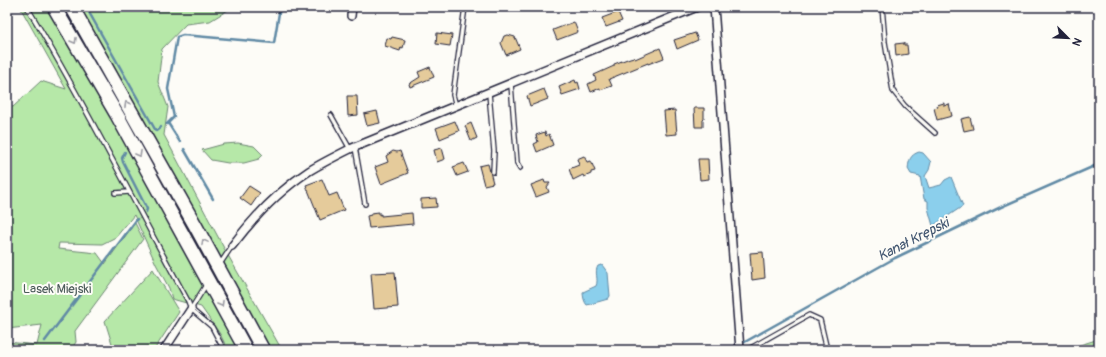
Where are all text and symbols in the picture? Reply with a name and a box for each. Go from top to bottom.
north arrow [1048,18,1088,58]
text: N [1069,36,1084,48]
one-way arrow [69,37,77,44]
one-way arrow [125,101,132,108]
one-way arrow [134,149,141,157]
water label: Kanał Krępski [875,213,954,265]
one-way arrow [202,239,209,246]
park label: Lasek Miejski [23,281,91,297]
one-way arrow [217,300,224,307]

